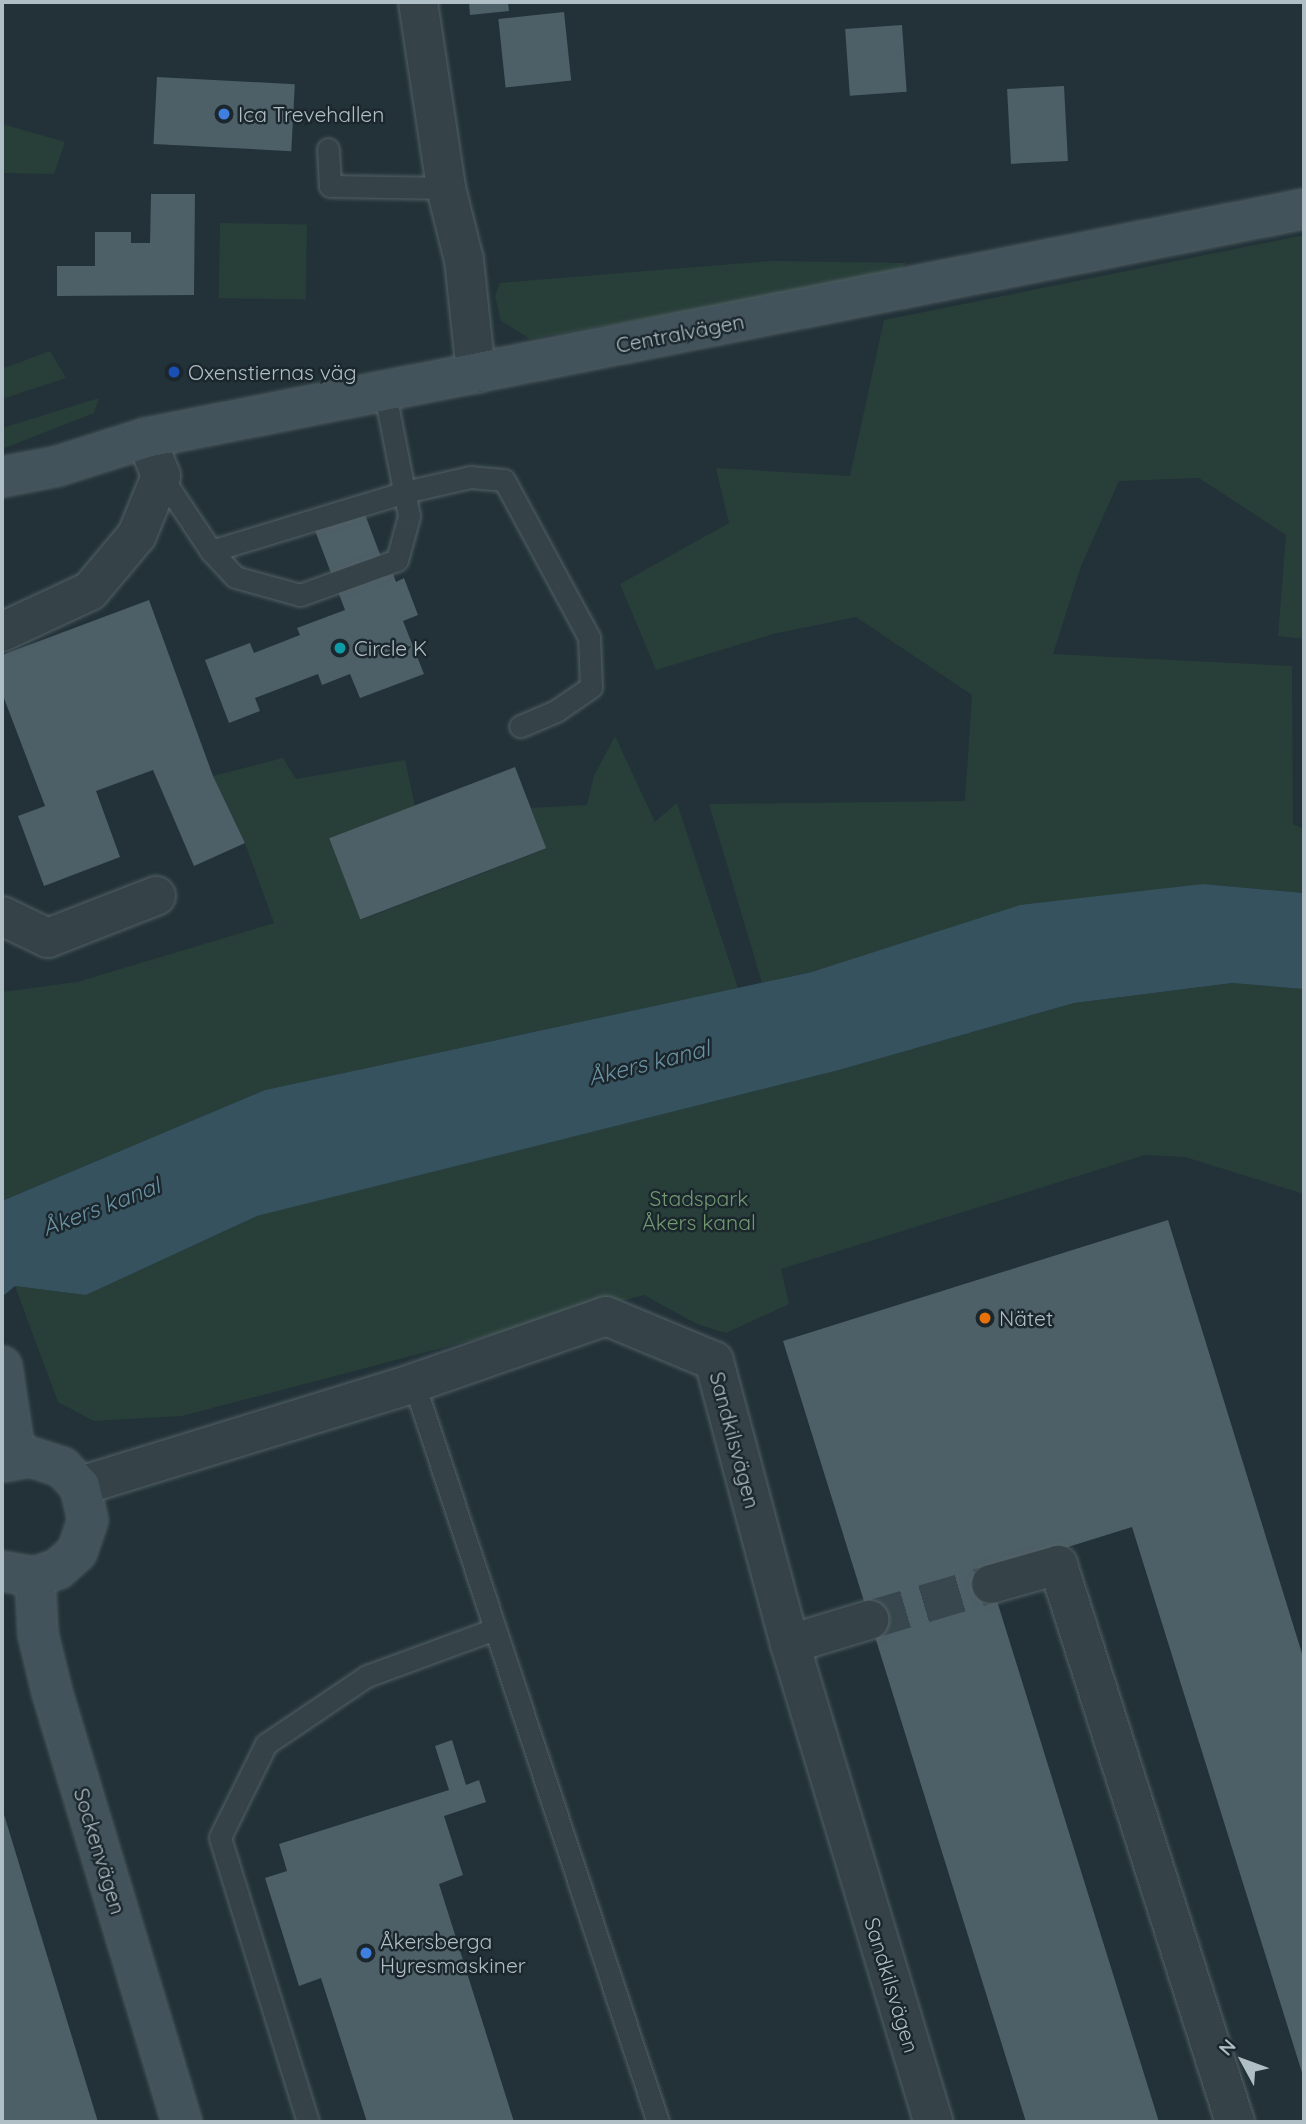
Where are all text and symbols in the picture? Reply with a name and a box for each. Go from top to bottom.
place label: Ica Trevehallen [238,101,384,127]
marker: Ica Trevehallen [216,106,232,122]
street label: Centralvägen [614,308,746,358]
place label: Oxenstiernas väg [188,359,357,385]
marker: Oxenstiernas väg [166,364,182,380]
place label: Circle K [354,635,427,661]
marker: Circle K [332,640,348,656]
water label: Åkers kanal [585,1035,713,1091]
water label: Åkers kanal [38,1172,164,1242]
park label: Stadspark Åkers kanal [642,1185,756,1235]
place label: Nätet [999,1305,1053,1331]
marker: Nätet [977,1310,993,1326]
street label: Sandkilsvägen [705,1369,765,1511]
street label: Sockenvägen [69,1785,131,1917]
street label: Sandkilsvägen [859,1914,925,2056]
place label: Åkersberga Hyresmaskiner [380,1928,526,1978]
marker: Åkersberga Hyresmaskiner [358,1945,374,1961]
north arrow [1208,2026,1278,2096]
text: N [1214,2034,1241,2060]

